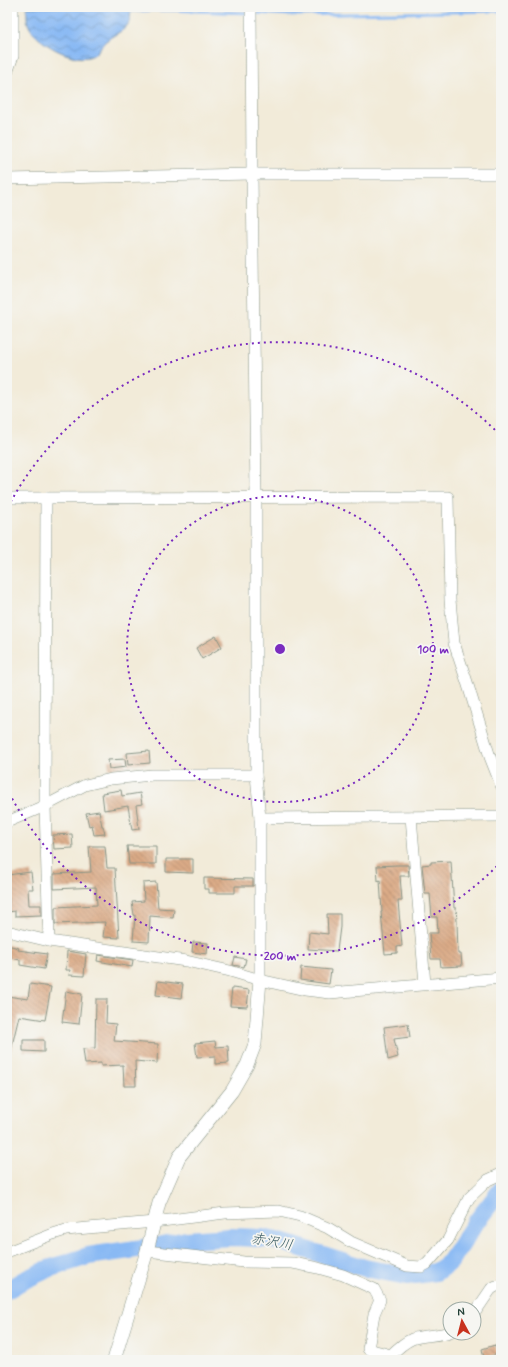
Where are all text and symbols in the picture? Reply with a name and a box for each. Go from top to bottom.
centre of rings [273,642,287,656]
text: 100 m [417,642,450,658]
text: 200 m [264,949,297,965]
water label: 赤沢川 [250,1229,294,1255]
north arrow [442,1301,482,1341]
text: N [456,1305,465,1319]

